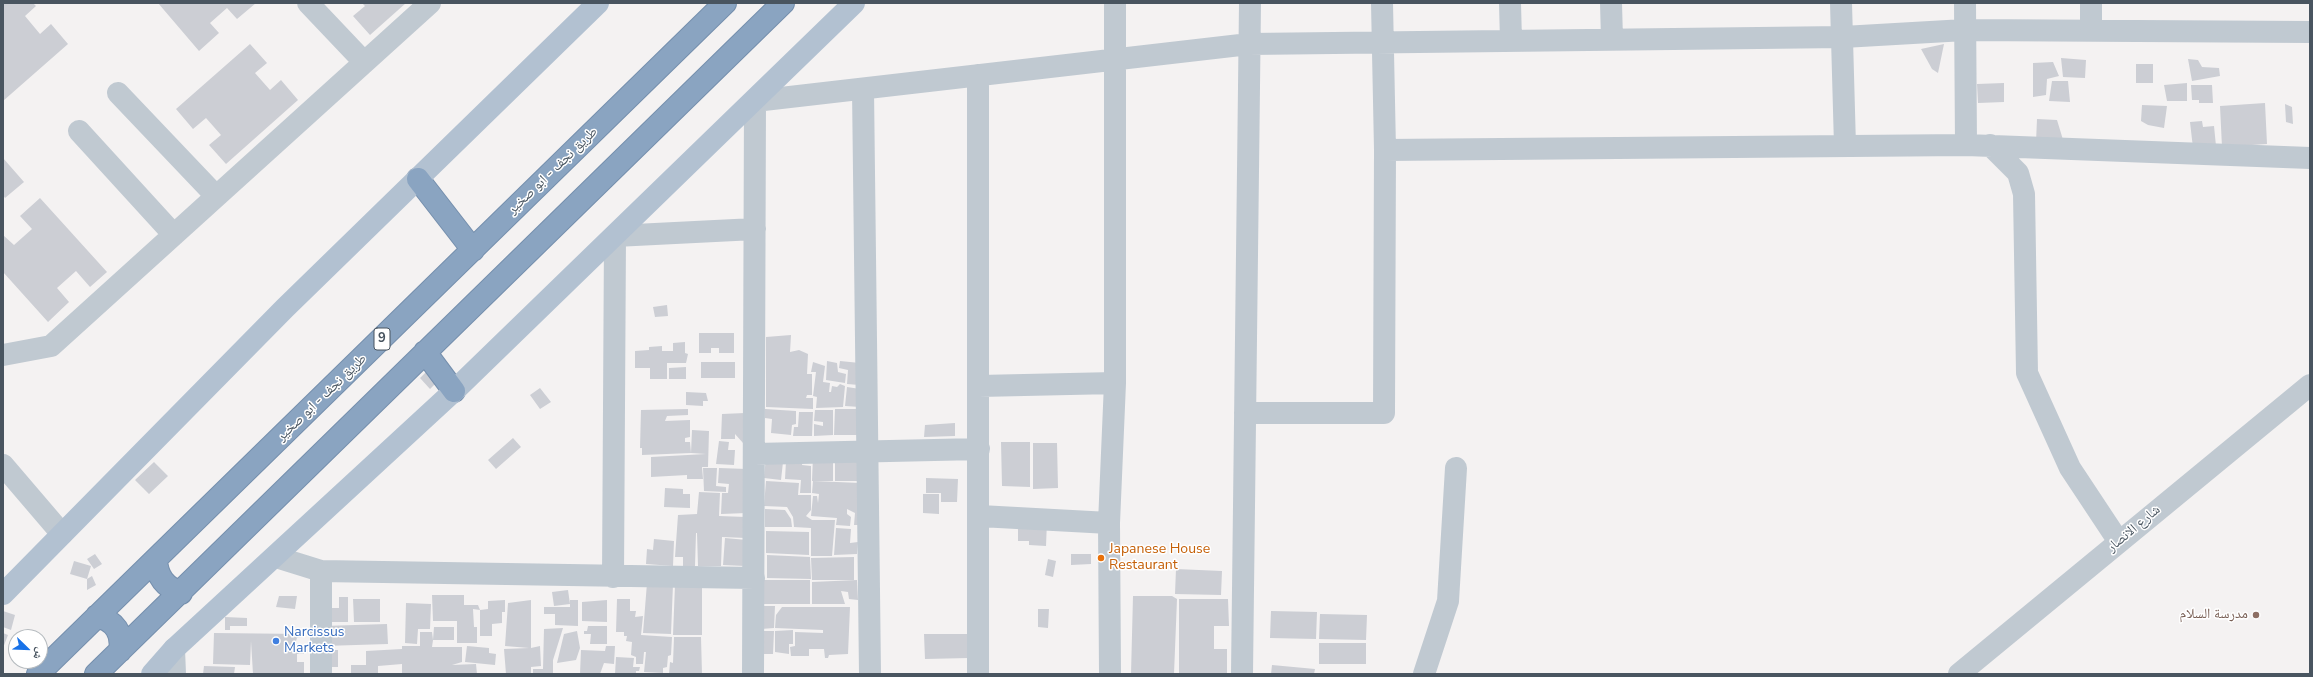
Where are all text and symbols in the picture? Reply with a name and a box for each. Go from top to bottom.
street label: طريق نجف - ابو صخير [505,124,601,218]
road number: 9 [374,328,390,350]
street label: طريق نجف - ابو صخير [274,351,370,445]
street label: شارع الانصار [2104,502,2164,556]
place label: Japanese House Restaurant [1109,542,1210,574]
marker: Japanese House Restaurant [1096,553,1106,563]
place label: مدرسة السلام [2179,607,2248,623]
marker: مدرسة السلام [2251,610,2261,620]
place label: Narcissus Markets [284,625,344,658]
north arrow [8,629,48,669]
marker: Narcissus Markets [271,636,281,646]
text: ش [29,645,48,662]

